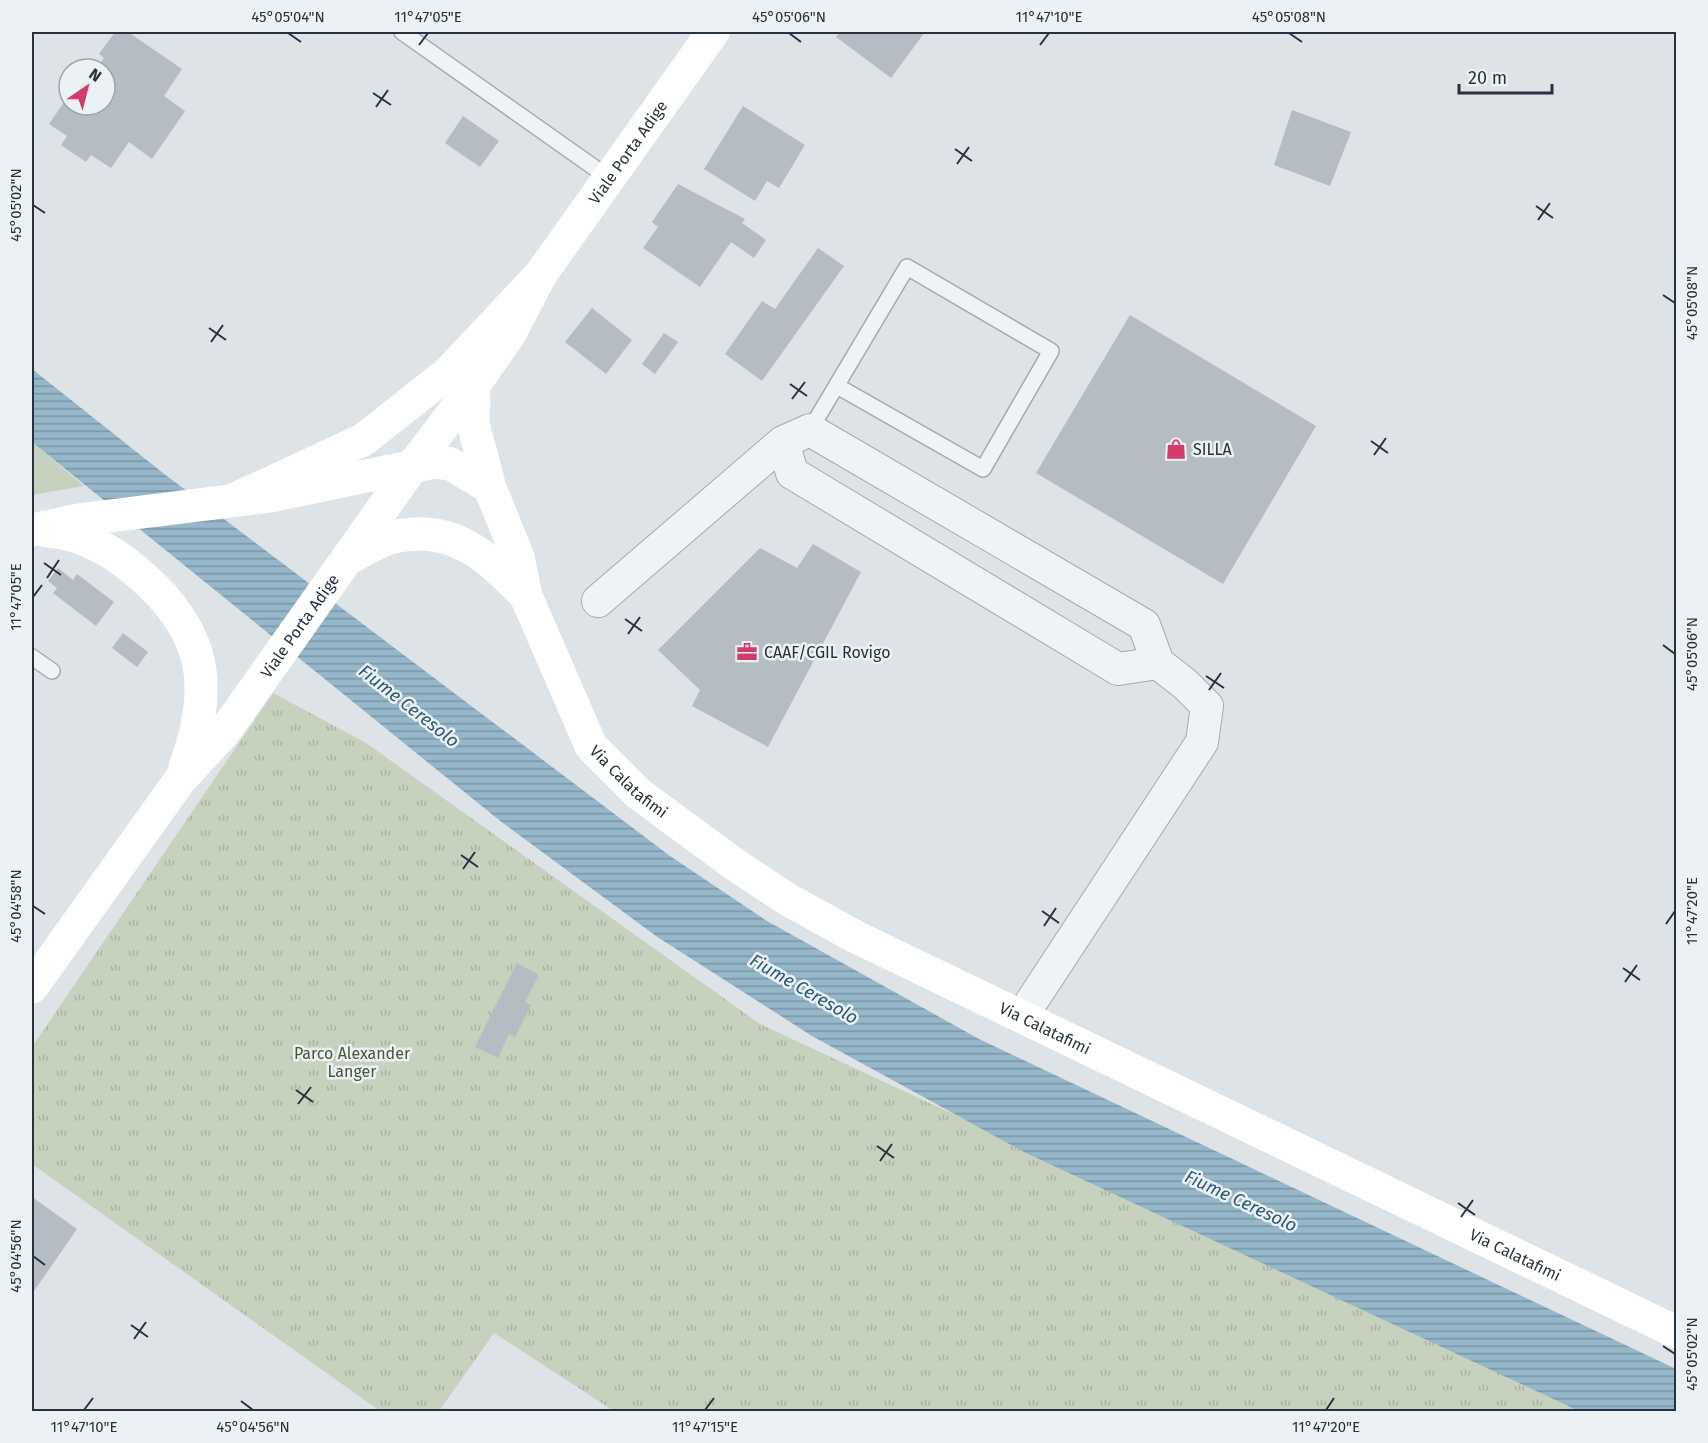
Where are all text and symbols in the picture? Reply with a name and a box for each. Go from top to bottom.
text: 45°05'04"N [251,8,325,26]
text: 11°47'05"E [394,8,462,26]
text: 45°05'06"N [752,8,826,26]
text: 11°47'10"E [1015,8,1083,26]
text: 45°05'08"N [1252,8,1326,26]
north arrow [57,57,117,117]
scale bar [1459,57,1552,95]
text: N [86,64,105,86]
text: 20 m [1468,67,1507,89]
street label: Viale Porta Adige [585,97,671,208]
text: 45°05'02"N [7,168,25,242]
text: 45°05'08"N [1683,266,1701,340]
shop icon: SILLA [1164,437,1188,461]
place label: SILLA [1193,440,1232,459]
text: 11°47'05"E [7,563,25,631]
street label: Viale Porta Adige [257,570,343,682]
text: 45°05'06"N [1683,617,1701,691]
office icon: CAAF/CGIL Rovigo [735,640,759,664]
place label: CAAF/CGIL Rovigo [764,643,891,662]
water label: Fiume Ceresolo [354,660,464,752]
street label: Via Calatafimi [586,741,671,822]
text: 45°04'58"N [7,869,25,943]
text: 11°47'20"E [1683,877,1701,945]
water label: Fiume Ceresolo [746,949,862,1029]
street label: Via Calatafimi [996,998,1094,1059]
park label: Parco Alexander Langer [294,1044,411,1081]
water label: Fiume Ceresolo [1181,1165,1301,1237]
text: 45°04'56"N [7,1219,25,1293]
street label: Via Calatafimi [1466,1225,1564,1285]
text: 45°05'02"N [1683,1317,1701,1391]
text: 11°47'10"E [50,1418,118,1436]
text: 45°04'56"N [216,1418,290,1436]
text: 11°47'15"E [672,1418,738,1436]
text: 11°47'20"E [1292,1418,1360,1436]

